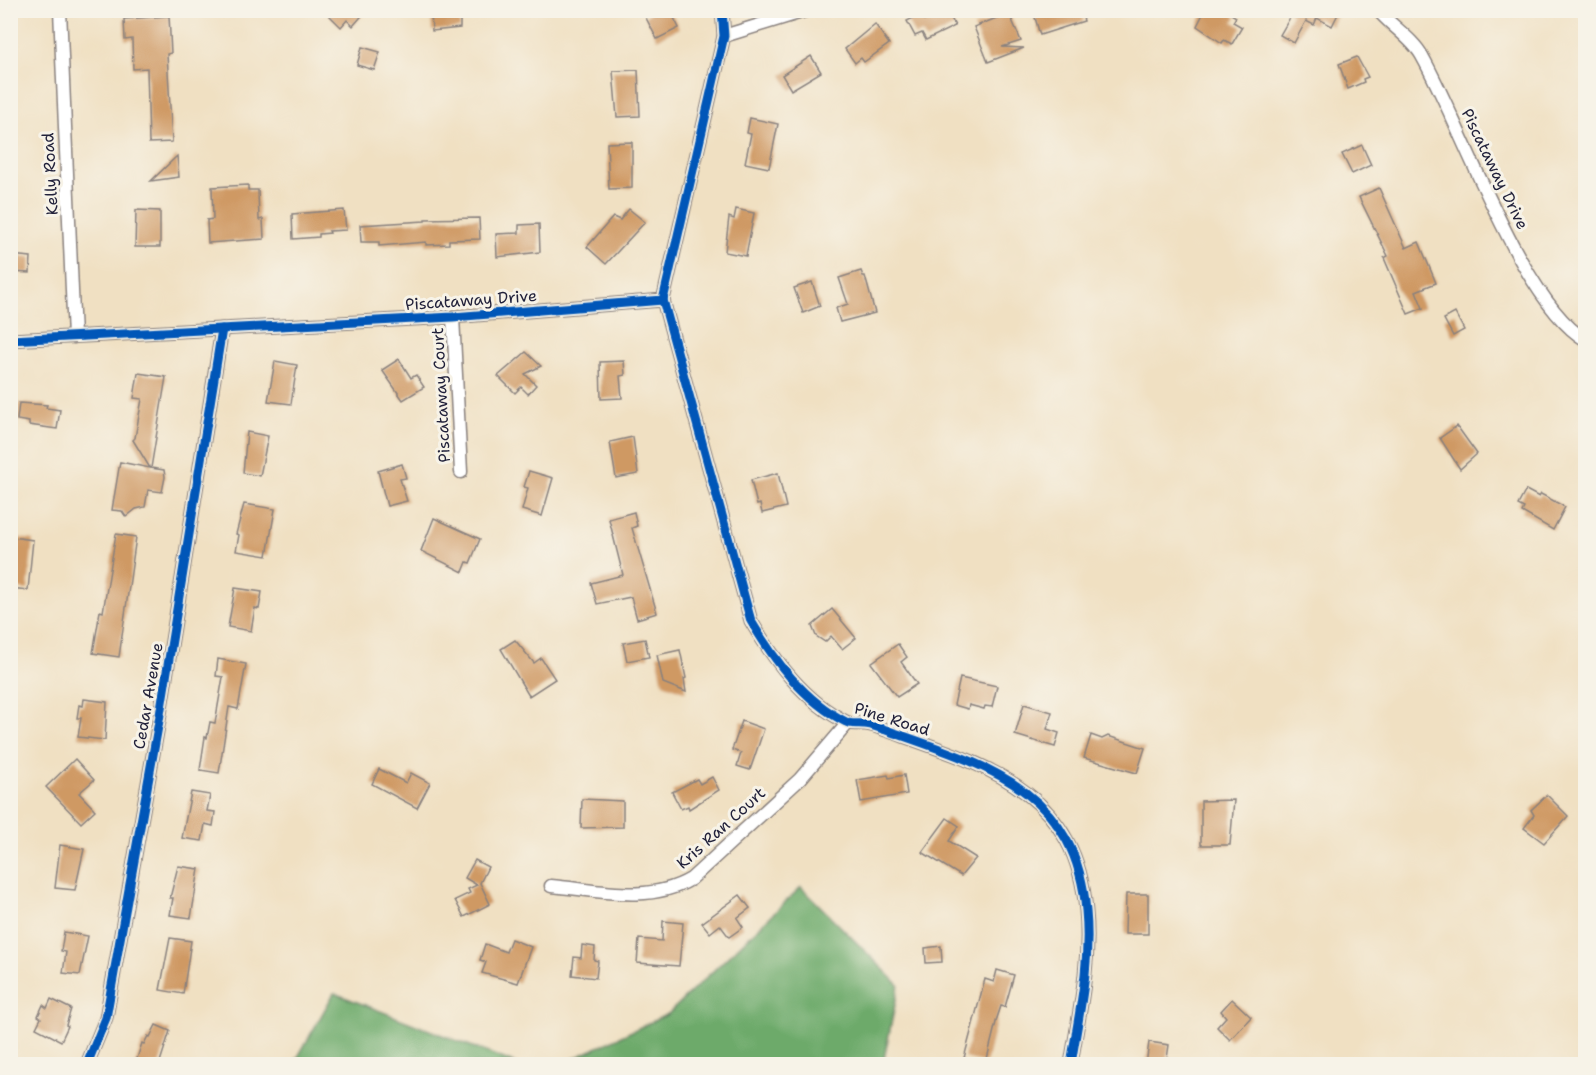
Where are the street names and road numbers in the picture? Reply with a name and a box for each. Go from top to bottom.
street label: Piscataway Drive [1457,105,1533,233]
street label: Kelly Road [37,132,63,216]
street label: Piscataway Drive [404,285,538,315]
street label: Piscataway Court [427,327,455,463]
street label: Cedar Avenue [128,641,168,751]
street label: Pine Road [852,698,932,740]
street label: Kris Ran Court [672,783,770,873]

